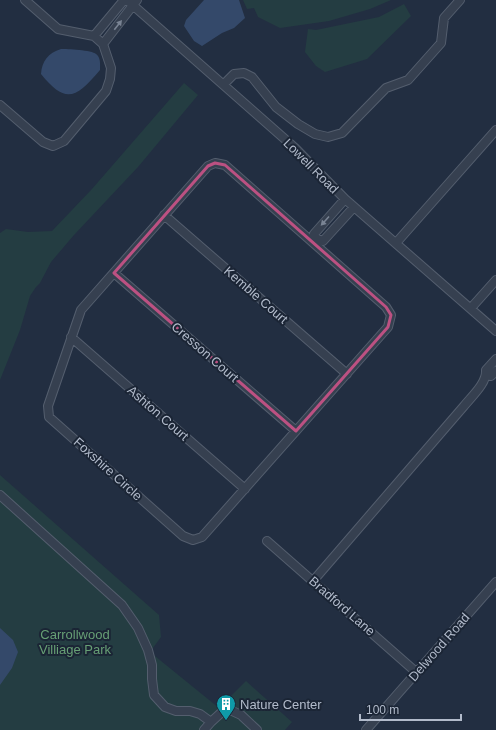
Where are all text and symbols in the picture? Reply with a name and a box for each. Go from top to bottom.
one-way arrow [113,19,122,30]
street label: Lowell Road [280,135,342,197]
one-way arrow [321,216,330,227]
street label: Kemble Court [221,263,291,327]
street label: Cresson Court [168,319,242,385]
street label: Ashton Court [124,382,192,444]
street label: Foxshire Circle [71,434,145,504]
street label: Bradford Lane [306,573,378,639]
street label: Delwood Road [405,610,473,684]
park label: Carrollwood Villiage Park [39,627,112,657]
building icon: Nature Center [215,693,237,721]
scale bar [360,696,461,722]
place label: Nature Center [240,697,322,712]
text: 100 m [366,703,399,717]

